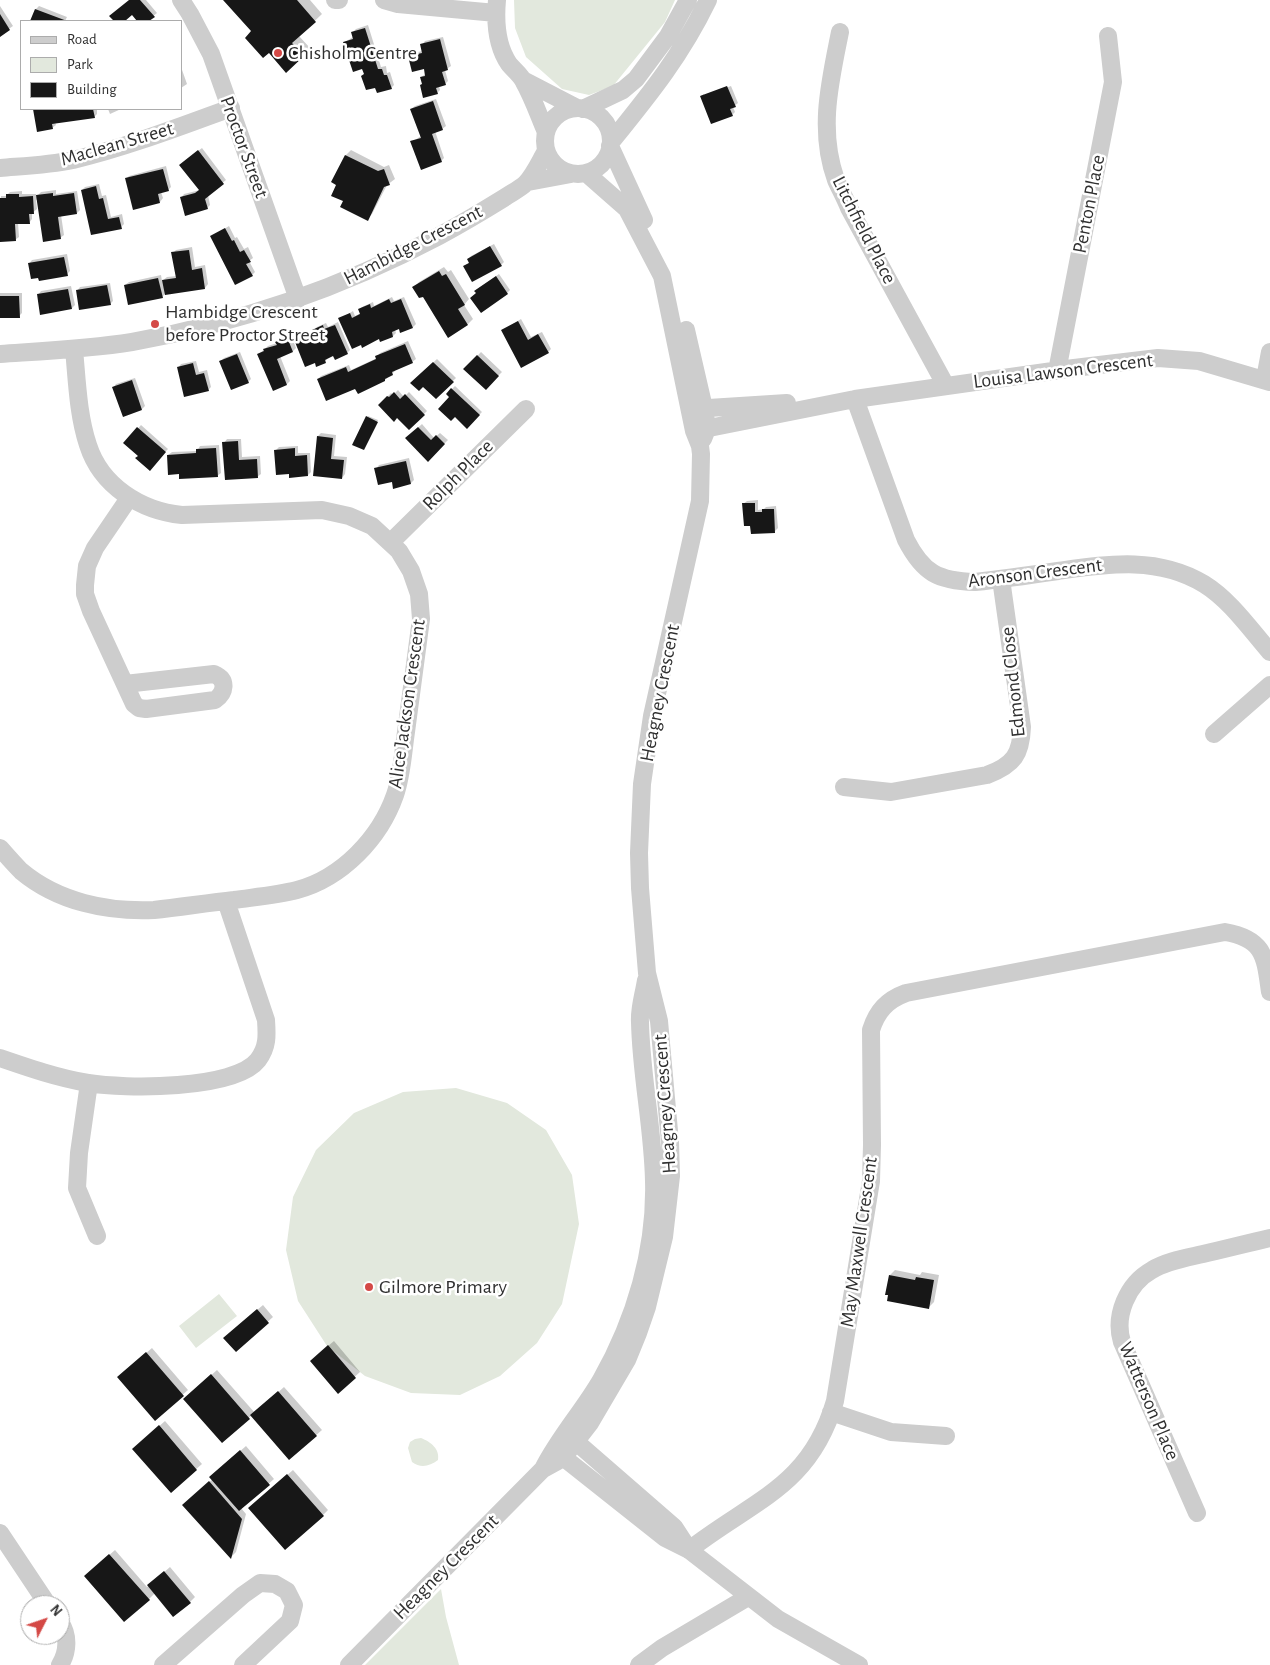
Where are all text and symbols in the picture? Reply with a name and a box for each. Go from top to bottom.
legend [20,20,182,110]
text: Road [67,32,97,47]
place label: Chisholm Centre [288,41,417,65]
marker: Chisholm Centre [272,47,284,59]
text: Park [67,57,93,72]
text: Building [67,82,117,97]
street label: Proctor Street [214,93,274,201]
street label: Maclean Street [58,116,176,172]
street label: Penton Place [1068,153,1110,255]
street label: Litchfield Place [827,172,901,288]
street label: Hambidge Crescent [340,200,486,290]
place label: Hambidge Crescent before Proctor Street [165,300,325,347]
marker: Hambidge Crescent before Proctor Street [149,318,161,330]
street label: Louisa Lawson Crescent [972,348,1154,394]
street label: Rolph Place [418,435,498,515]
street label: Aronson Crescent [967,553,1103,593]
street label: Alice Jackson Crescent [383,618,431,790]
street label: Heagney Crescent [635,622,685,764]
street label: Edmond Close [995,626,1031,738]
street label: Heagney Crescent [648,1034,682,1174]
street label: May Maxwell Crescent [835,1155,883,1329]
place label: Gilmore Primary [379,1275,507,1299]
marker: Gilmore Primary [363,1281,375,1293]
street label: Watterson Place [1113,1338,1185,1464]
street label: Heagney Crescent [388,1509,504,1625]
north arrow [20,1595,70,1645]
text: N [47,1603,64,1619]

